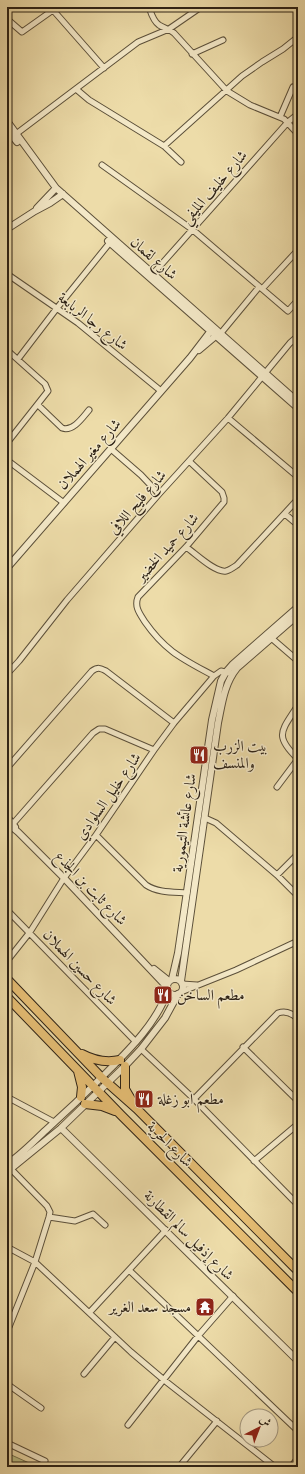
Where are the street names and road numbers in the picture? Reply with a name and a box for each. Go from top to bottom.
street label: شارع خليف المليفي [177,146,255,231]
street label: شارع لقمان [124,233,181,286]
street label: شارع رجا الربابعة [52,288,131,357]
street label: شارع مغير الهملان [53,415,128,496]
street label: شارع فليح اللافي [104,466,174,541]
street label: شارع حميد الخضير [130,509,205,589]
street label: شارع خليل السلوادي [71,749,148,845]
street label: شارع عائشة التيمورية [168,772,204,874]
street label: شارع ثابت بن الجذع [48,847,131,932]
street label: شارع حسين الهملان [36,925,121,1011]
street label: شارع الحرية [140,1117,197,1174]
street label: شارع إذفيل سالم القطارنة [137,1186,238,1287]

